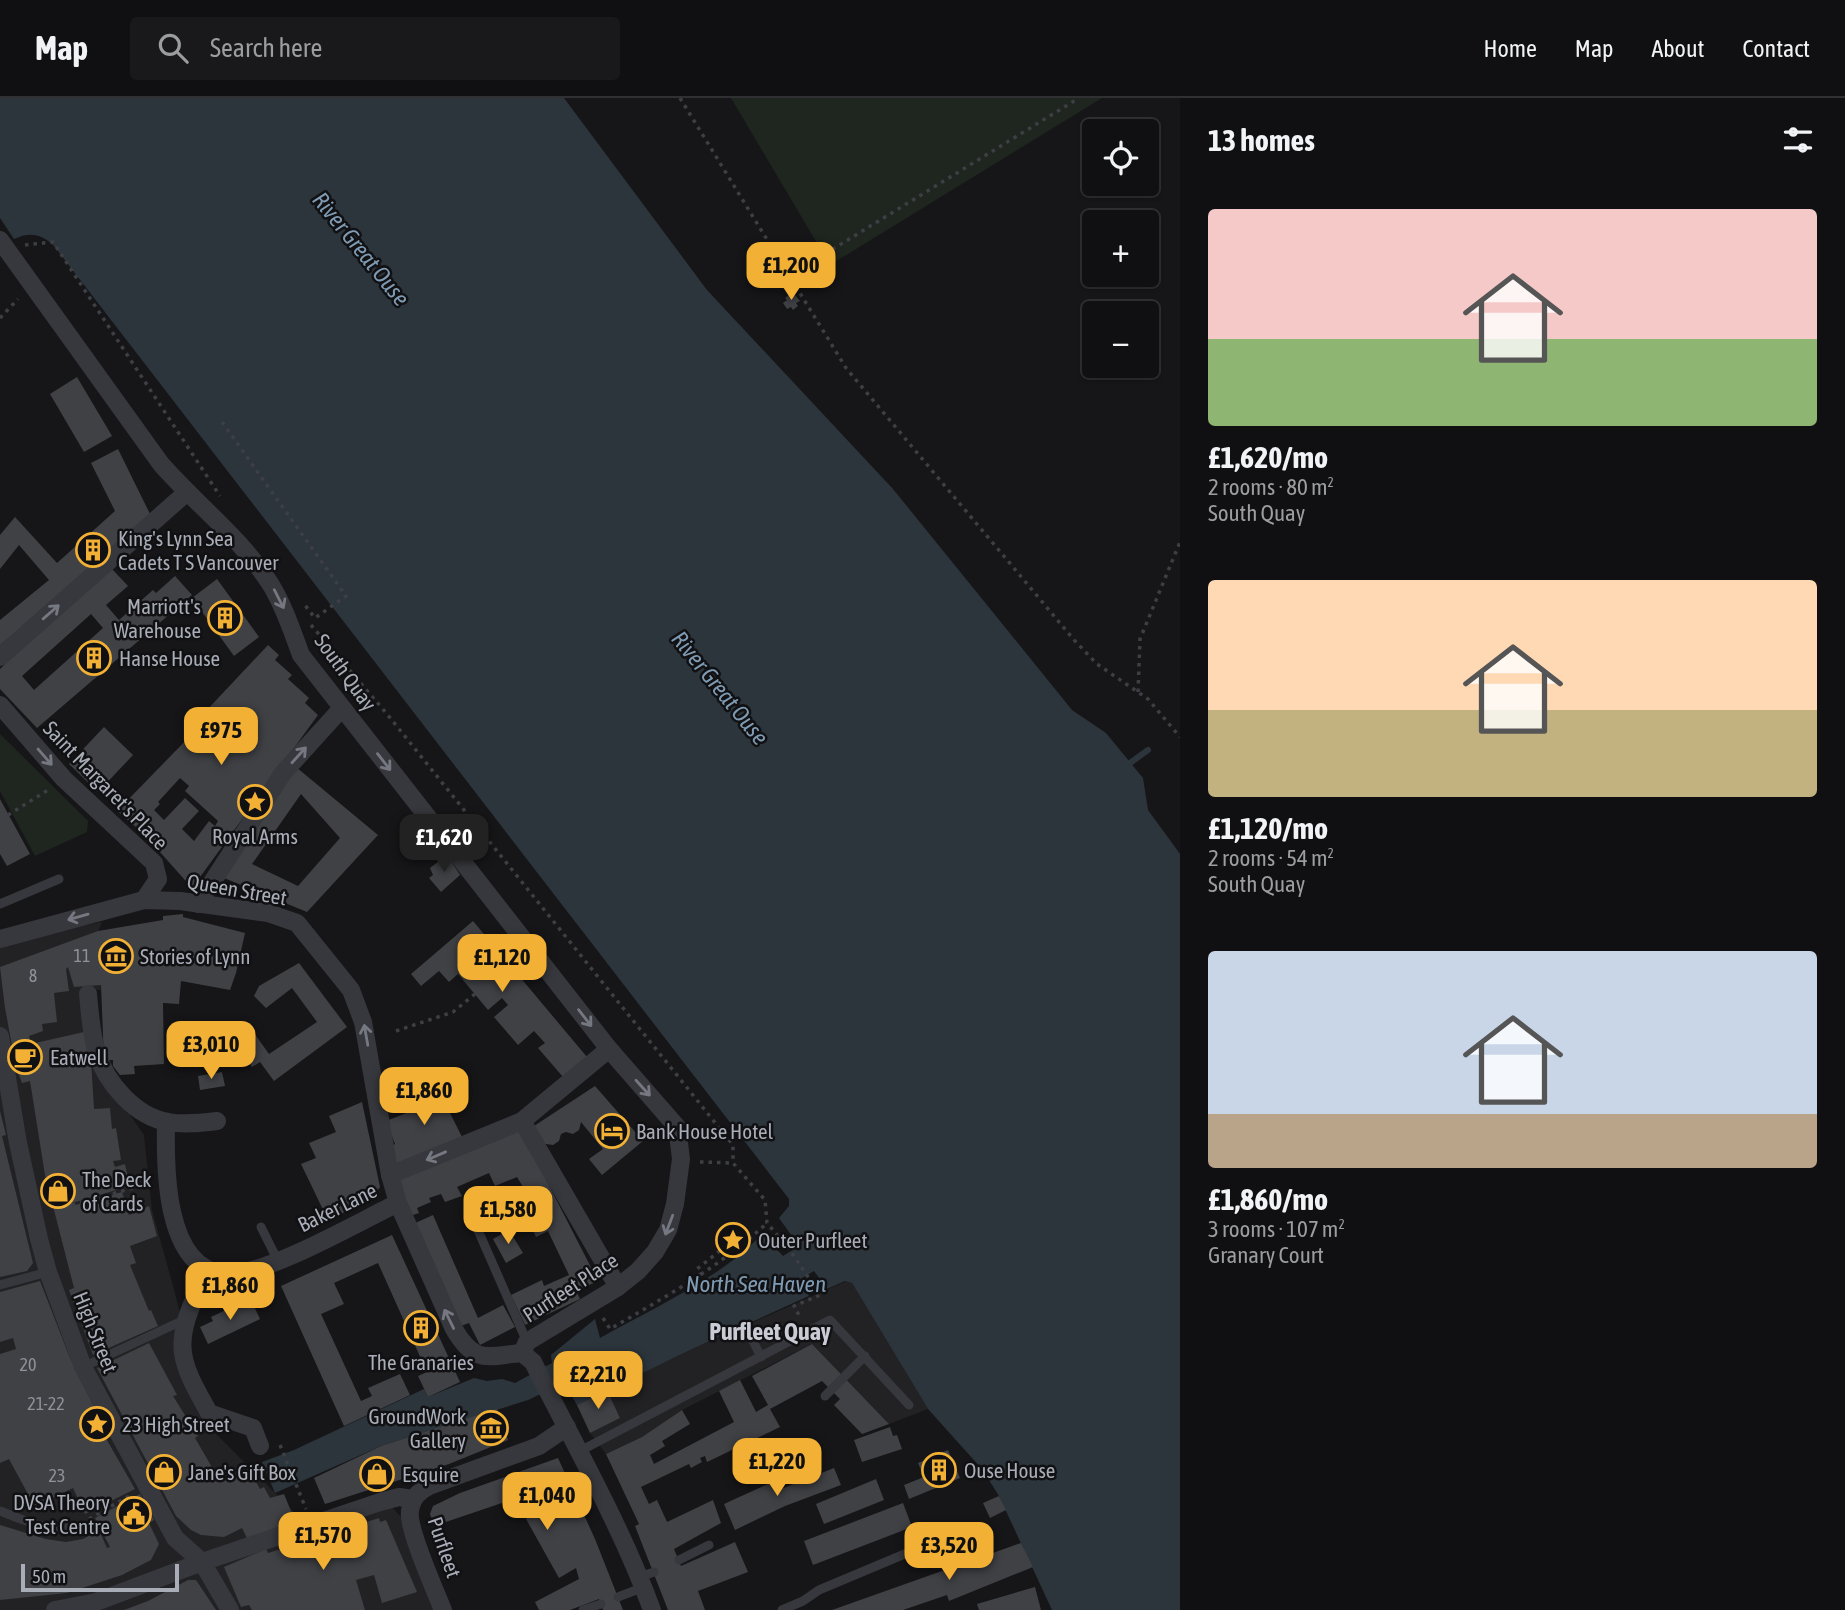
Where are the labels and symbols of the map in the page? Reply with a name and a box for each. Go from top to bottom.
water label: River Great Ouse [307,187,415,311]
pin: £1,200 [734,242,848,302]
place label: King's Lynn Sea Cadets T S Vancouver [118,526,279,574]
building icon: King's Lynn Sea Cadets T S Vancouver [74,531,112,569]
one-way arrow [272,588,286,609]
place label: Marriott's Warehouse [114,594,201,642]
building icon: Marriott's Warehouse [206,599,244,637]
one-way arrow [42,604,60,620]
water label: River Great Ouse [666,626,774,750]
street label: South Quay [310,629,382,715]
building icon: Hanse House [75,639,113,677]
place label: Hanse House [119,646,220,670]
pin: £975 [180,708,262,767]
street label: Saint Margaret's Place [39,716,173,854]
one-way arrow [37,747,53,765]
one-way arrow [291,747,308,764]
one-way arrow [376,752,392,770]
place icon: Royal Arms [236,783,274,821]
pin: £1,620 [387,814,501,874]
place label: Royal Arms [212,824,298,848]
street label: Queen Street [185,868,289,910]
one-way arrow [68,911,90,924]
pin: £1,120 [445,934,559,994]
museum icon: Stories of Lynn [97,937,135,975]
place label: Stories of Lynn [140,944,250,968]
house number: 11 [74,945,90,966]
house number: 8 [29,965,37,986]
one-way arrow [577,1008,592,1027]
pin: £3,010 [154,1021,268,1081]
one-way arrow [358,1025,372,1047]
cafe icon: Eatwell [6,1038,44,1076]
place label: Eatwell [50,1045,108,1069]
pin: £1,860 [367,1068,481,1127]
one-way arrow [635,1079,651,1097]
hotel icon: Bank House Hotel [593,1112,631,1150]
place label: Bank House Hotel [636,1119,774,1143]
one-way arrow [426,1150,447,1163]
place label: The Deck of Cards [82,1167,152,1215]
shop icon: The Deck of Cards [39,1172,77,1210]
street label: Baker Lane [294,1178,380,1236]
pin: £1,580 [451,1186,565,1246]
one-way arrow [661,1214,674,1236]
place icon: Outer Purfleet [714,1221,752,1259]
place label: Outer Purfleet [758,1228,867,1252]
street label: Purfleet Place [518,1247,622,1327]
pin: £1,860 [173,1262,287,1322]
water label: North Sea Haven [686,1271,826,1297]
street label: High Street [69,1288,123,1376]
building icon: The Granaries [402,1309,440,1347]
one-way arrow [441,1309,455,1330]
district label: Purfleet Quay [709,1318,831,1345]
place label: The Granaries [368,1350,474,1374]
pin: £2,210 [541,1352,655,1411]
house number: 20 [20,1354,36,1375]
house number: 21-22 [27,1393,65,1414]
place label: GroundWork Gallery [369,1404,466,1452]
place icon: 23 High Street [78,1405,116,1443]
museum icon: GroundWork Gallery [472,1409,510,1447]
place label: 23 High Street [122,1412,230,1436]
pin: £1,220 [720,1438,834,1498]
building icon: Ouse House [920,1451,958,1489]
shop icon: Jane's Gift Box [145,1453,183,1491]
shop icon: Esquire [358,1455,396,1493]
place label: Ouse House [964,1458,1055,1482]
place label: Jane's Gift Box [188,1460,297,1484]
place label: Esquire [402,1462,459,1486]
house number: 23 [49,1465,65,1486]
pin: £1,040 [490,1472,604,1532]
place label: DVSA Theory Test Centre [13,1490,110,1538]
public building icon: DVSA Theory Test Centre [115,1495,153,1533]
pin: £1,570 [266,1512,380,1572]
street label: Purfleet [423,1514,467,1580]
pin: £3,520 [892,1522,1006,1582]
scale bar [21,1561,178,1593]

